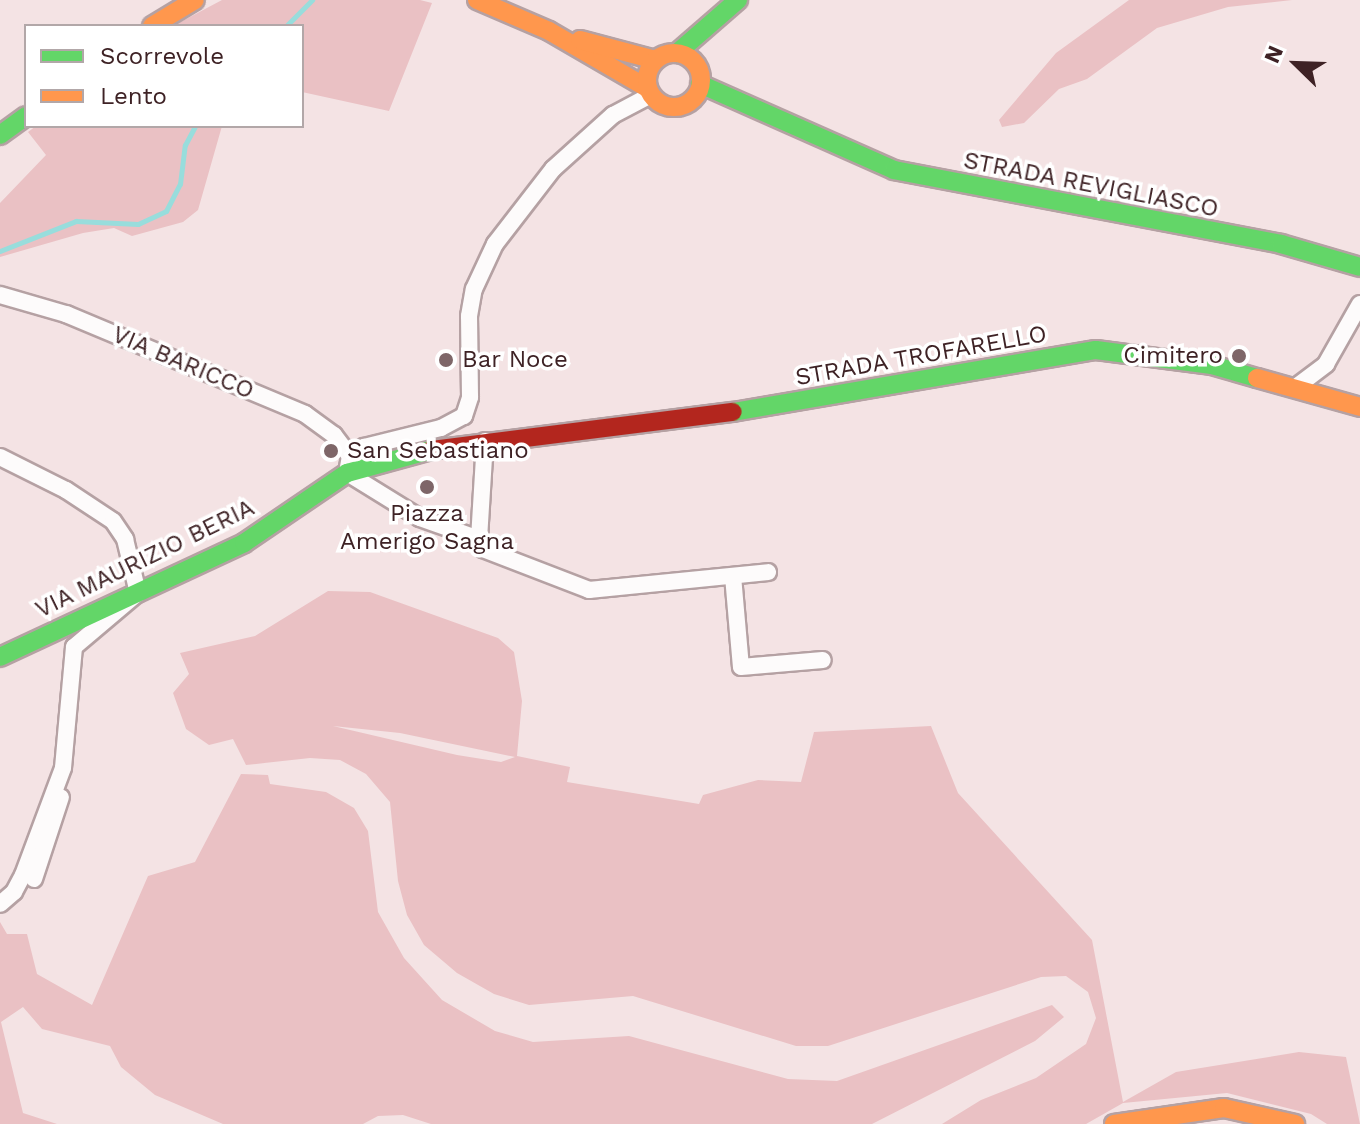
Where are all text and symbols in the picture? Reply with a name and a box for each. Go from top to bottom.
legend [24,24,304,128]
north arrow [1256,24,1336,104]
text: Scorrevole [100,42,224,70]
text: N [1259,42,1288,67]
text: Lento [100,82,167,110]
street label: STRADA REVIGLIASCO [961,146,1221,224]
street label: VIA BARICCO [107,320,259,406]
street label: STRADA TROFARELLO [792,320,1050,392]
place label: Cimitero [1123,342,1223,370]
place label: Bar Noce [462,346,568,374]
marker: Cimitero [1230,347,1248,365]
marker: Bar Noce [437,351,455,369]
place label: San Sebastiano [347,437,529,465]
marker: San Sebastiano [322,442,340,460]
marker: Piazza Amerigo Sagna [418,478,436,496]
street label: VIA MAURIZIO BERIA [30,493,260,625]
place label: Piazza Amerigo Sagna [340,500,514,556]

